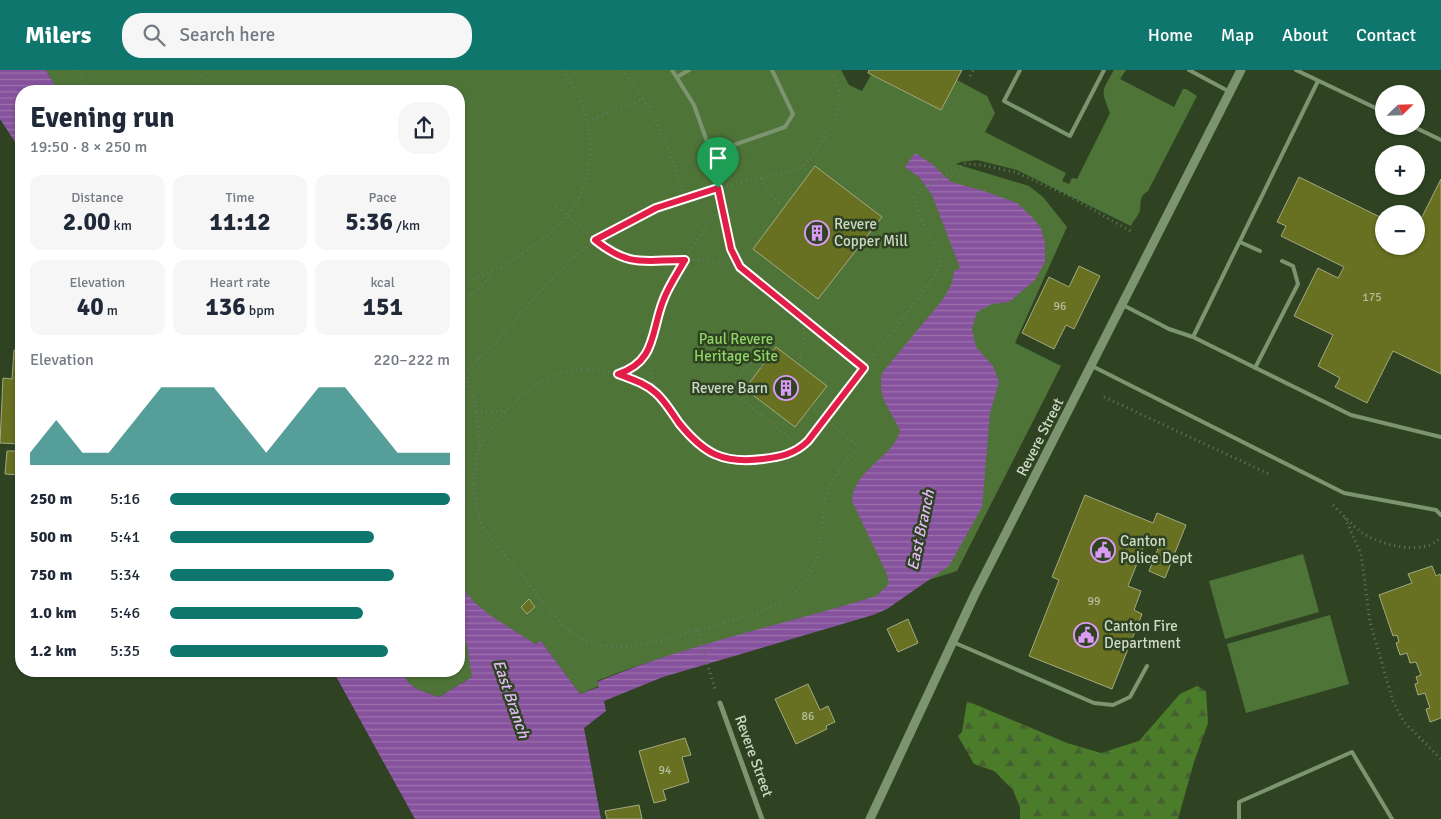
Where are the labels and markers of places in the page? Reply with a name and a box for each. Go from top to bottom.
pin [697,137,739,188]
place label: Revere Copper Mill [834,215,908,250]
building icon: Revere Copper Mill [804,220,830,246]
building icon: Revere Barn [773,375,799,401]
place label: Revere Barn [691,379,768,397]
place label: Canton Police Dept [1120,532,1193,567]
public building icon: Canton Police Dept [1090,537,1116,563]
place label: Canton Fire Department [1104,617,1181,652]
public building icon: Canton Fire Department [1073,622,1099,648]

